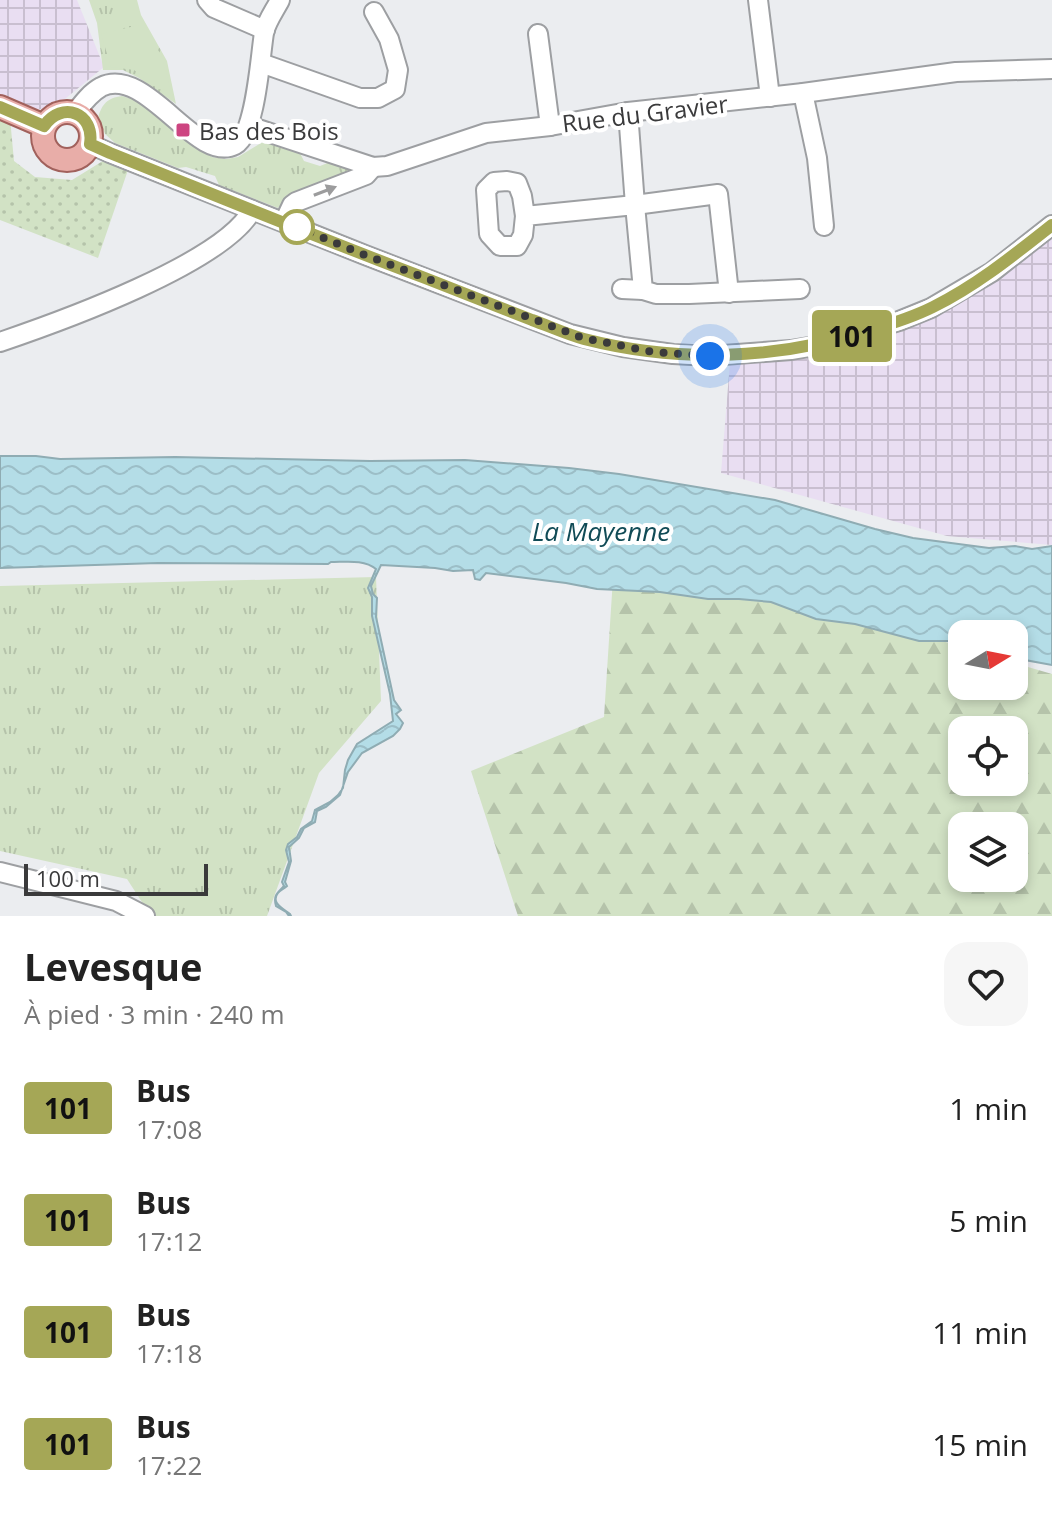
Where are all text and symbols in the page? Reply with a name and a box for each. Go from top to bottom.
street label: Rue du Gravier [560,86,730,140]
place label: Bas des Bois [199,114,339,147]
marker: Bas des Bois [174,121,192,139]
one-way arrow [313,184,337,196]
unlabelled marker [280,210,314,244]
line badge: 101 [806,310,898,362]
text: 101 [828,317,876,355]
your location [690,336,730,376]
water label: La Mayenne [532,513,670,549]
north arrow [948,620,1028,700]
map controls [948,620,1028,892]
button: locate [948,716,1028,796]
button: layers [948,812,1028,892]
scale bar [24,860,208,896]
text: 100 m [36,863,100,893]
text: Levesque [24,940,202,992]
button: heart [944,942,1028,1026]
text: À pied · 3 min · 240 m [24,996,284,1032]
text: Bus [136,1070,191,1111]
text: 1 min [949,1088,1028,1129]
text: 101 [44,1089,92,1127]
text: 17:08 [136,1111,202,1147]
text: Bus [136,1182,191,1223]
text: 5 min [949,1200,1028,1241]
text: 101 [44,1201,92,1239]
text: 17:12 [136,1223,202,1259]
text: Bus [136,1294,191,1335]
text: 11 min [932,1312,1028,1353]
text: 101 [44,1313,92,1351]
text: 17:18 [136,1335,202,1371]
text: Bus [136,1406,191,1447]
text: 15 min [932,1424,1028,1465]
text: 101 [44,1425,92,1463]
text: 17:22 [136,1447,202,1483]

